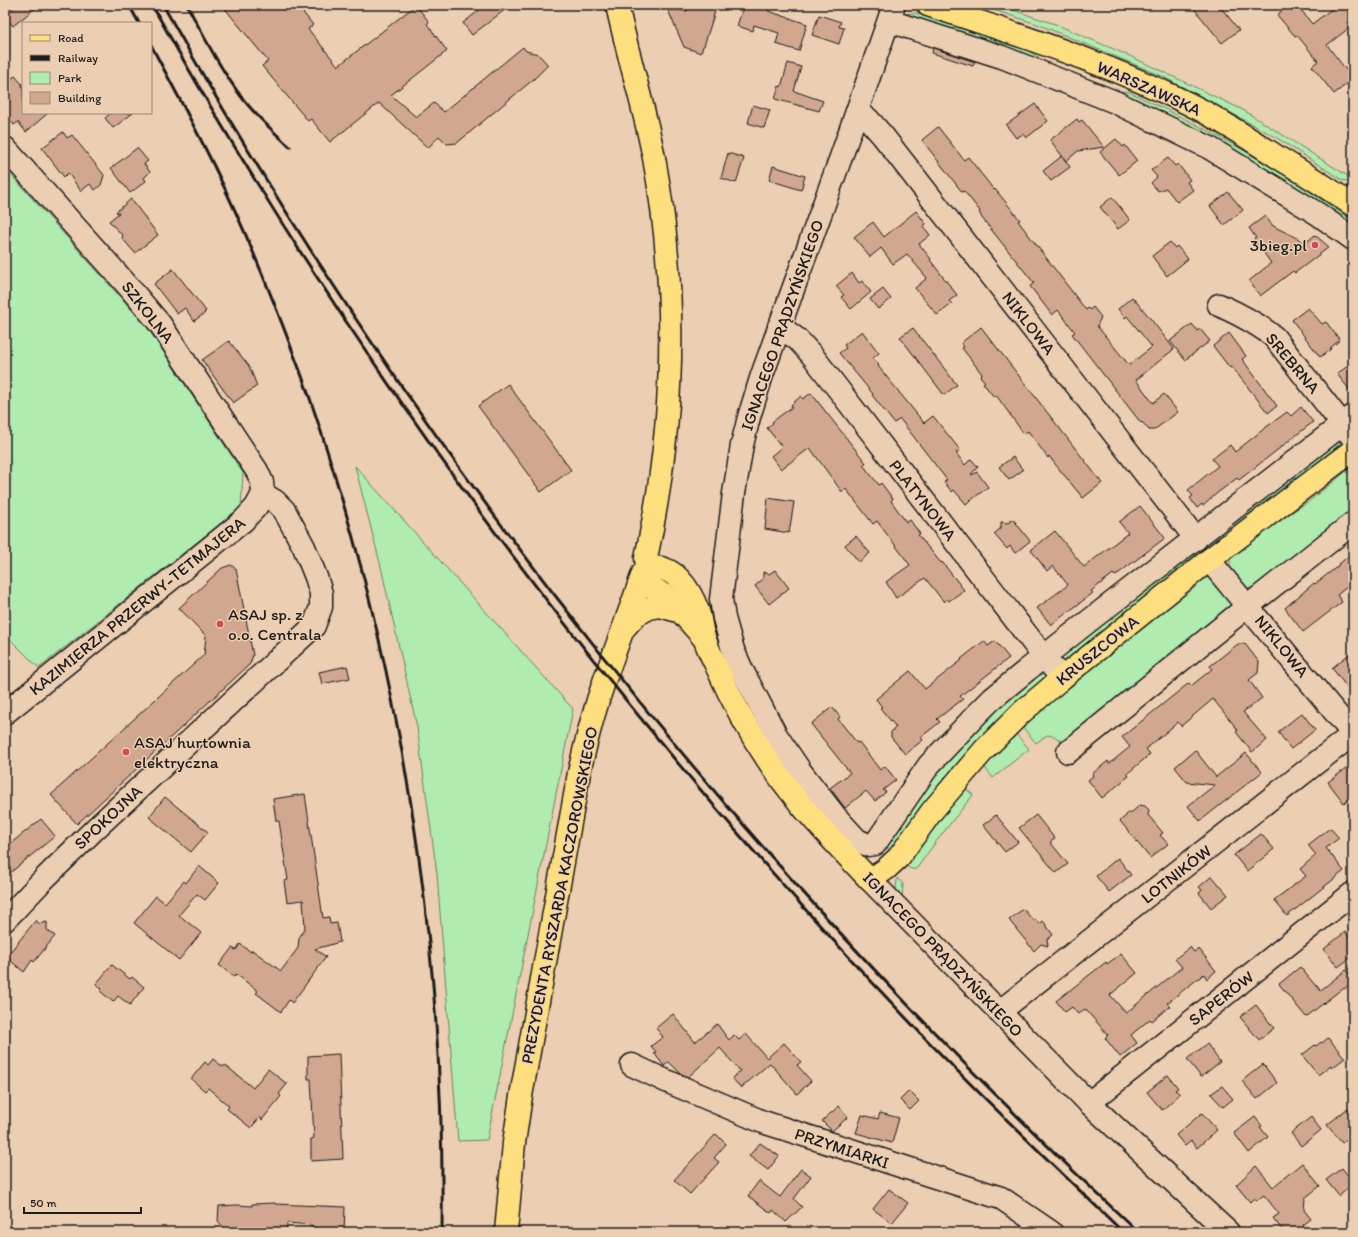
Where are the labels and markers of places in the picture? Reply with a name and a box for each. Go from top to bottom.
place label: 3bieg.pl [1250,235,1307,255]
marker: 3bieg.pl [1310,240,1320,250]
place label: ASAJ sp. z o.o. Centrala [228,604,321,644]
marker: ASAJ sp. z o.o. Centrala [215,619,225,629]
place label: ASAJ hurtownia elektryczna [134,732,251,772]
marker: ASAJ hurtownia elektryczna [121,747,131,757]

